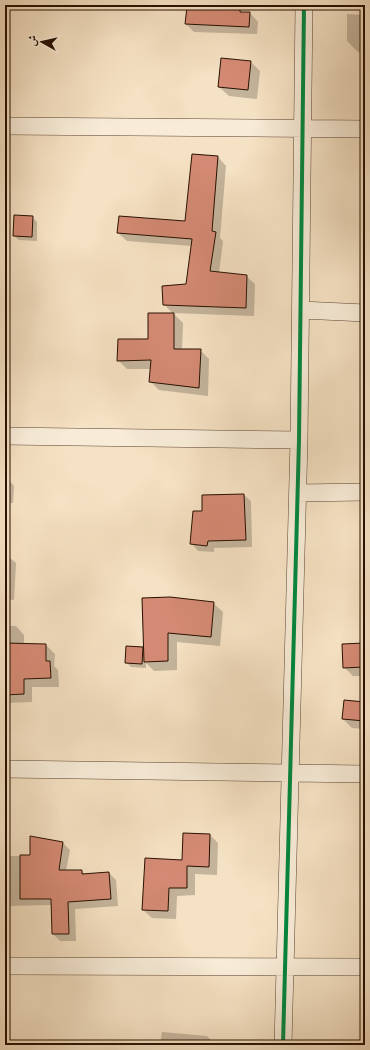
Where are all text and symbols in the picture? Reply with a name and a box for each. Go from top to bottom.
north arrow [22,22,62,62]
text: ش [24,34,41,47]

